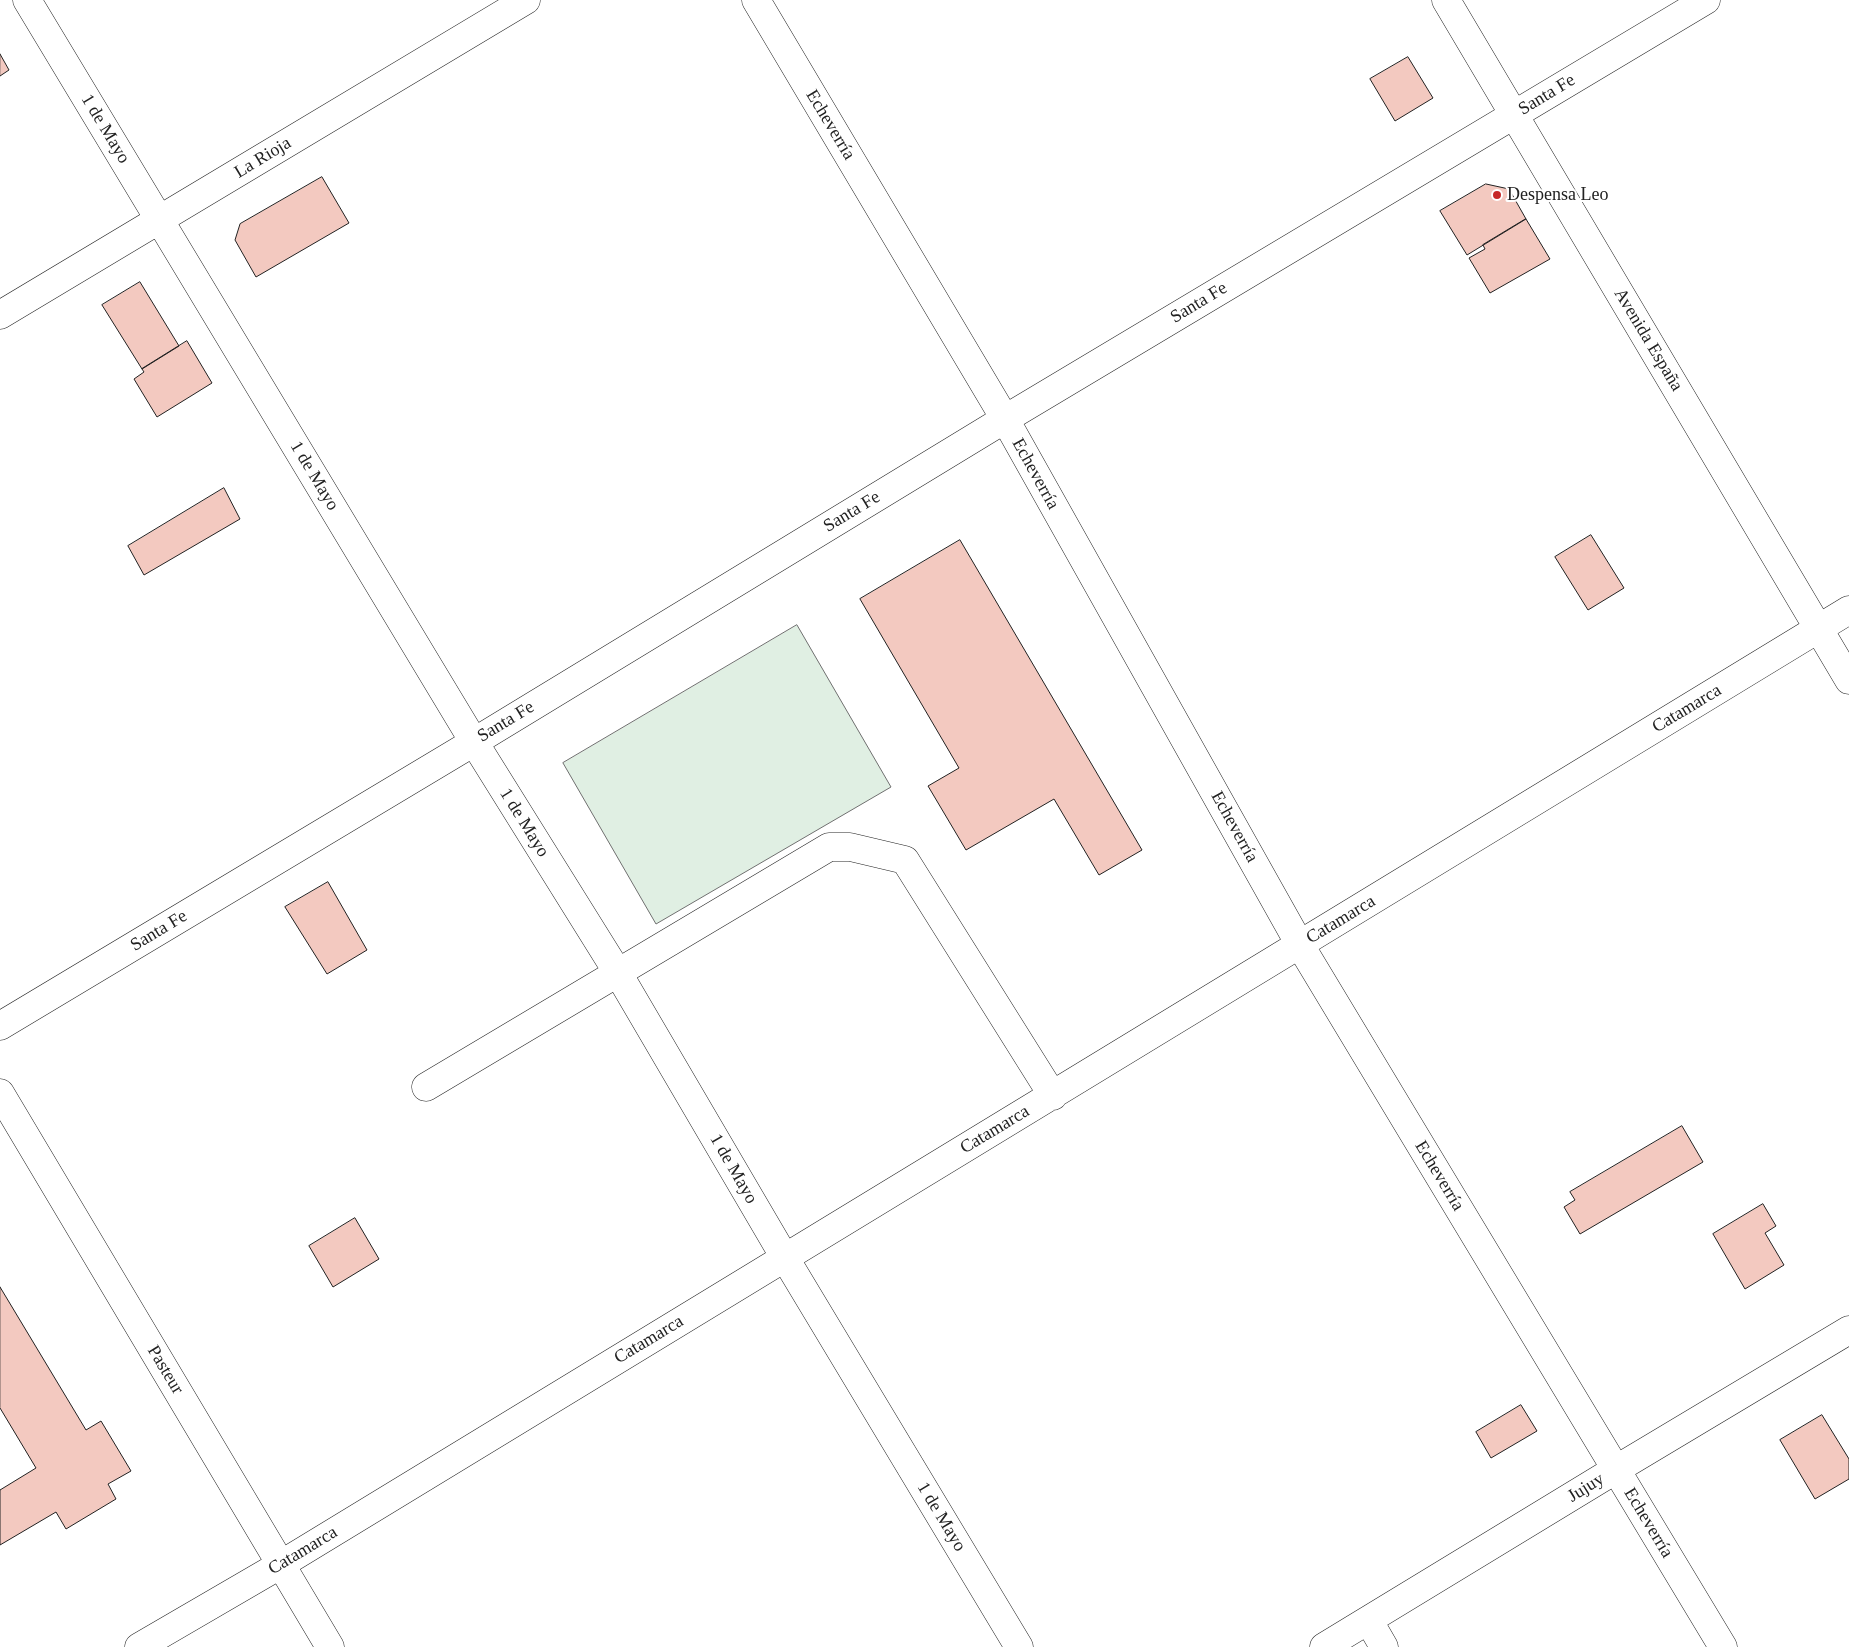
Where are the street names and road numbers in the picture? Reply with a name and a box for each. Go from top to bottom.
street label: Santa Fe [1515,70,1579,120]
street label: Echeverría [801,86,859,164]
street label: 1 de Mayo [76,90,134,168]
street label: La Rioja [231,133,295,183]
street label: Santa Fe [1167,278,1231,328]
street label: Avenida España [1609,285,1687,395]
street label: Echeverría [1007,435,1063,513]
street label: 1 de Mayo [285,437,343,515]
street label: Santa Fe [820,487,884,537]
street label: Catamarca [1648,680,1726,738]
street label: Santa Fe [474,697,538,747]
street label: 1 de Mayo [494,785,554,861]
street label: Echeverría [1206,788,1262,866]
street label: Catamarca [1302,891,1380,949]
street label: Santa Fe [127,906,191,956]
street label: Catamarca [956,1101,1034,1159]
street label: 1 de Mayo [704,1130,762,1208]
street label: Echeverría [1410,1137,1468,1215]
street label: Catamarca [610,1311,688,1369]
street label: Pasteur [142,1342,188,1398]
street label: Jujuy [1564,1469,1608,1507]
street label: 1 de Mayo [912,1478,970,1556]
street label: Echeverría [1619,1484,1677,1562]
street label: Catamarca [264,1522,342,1580]

